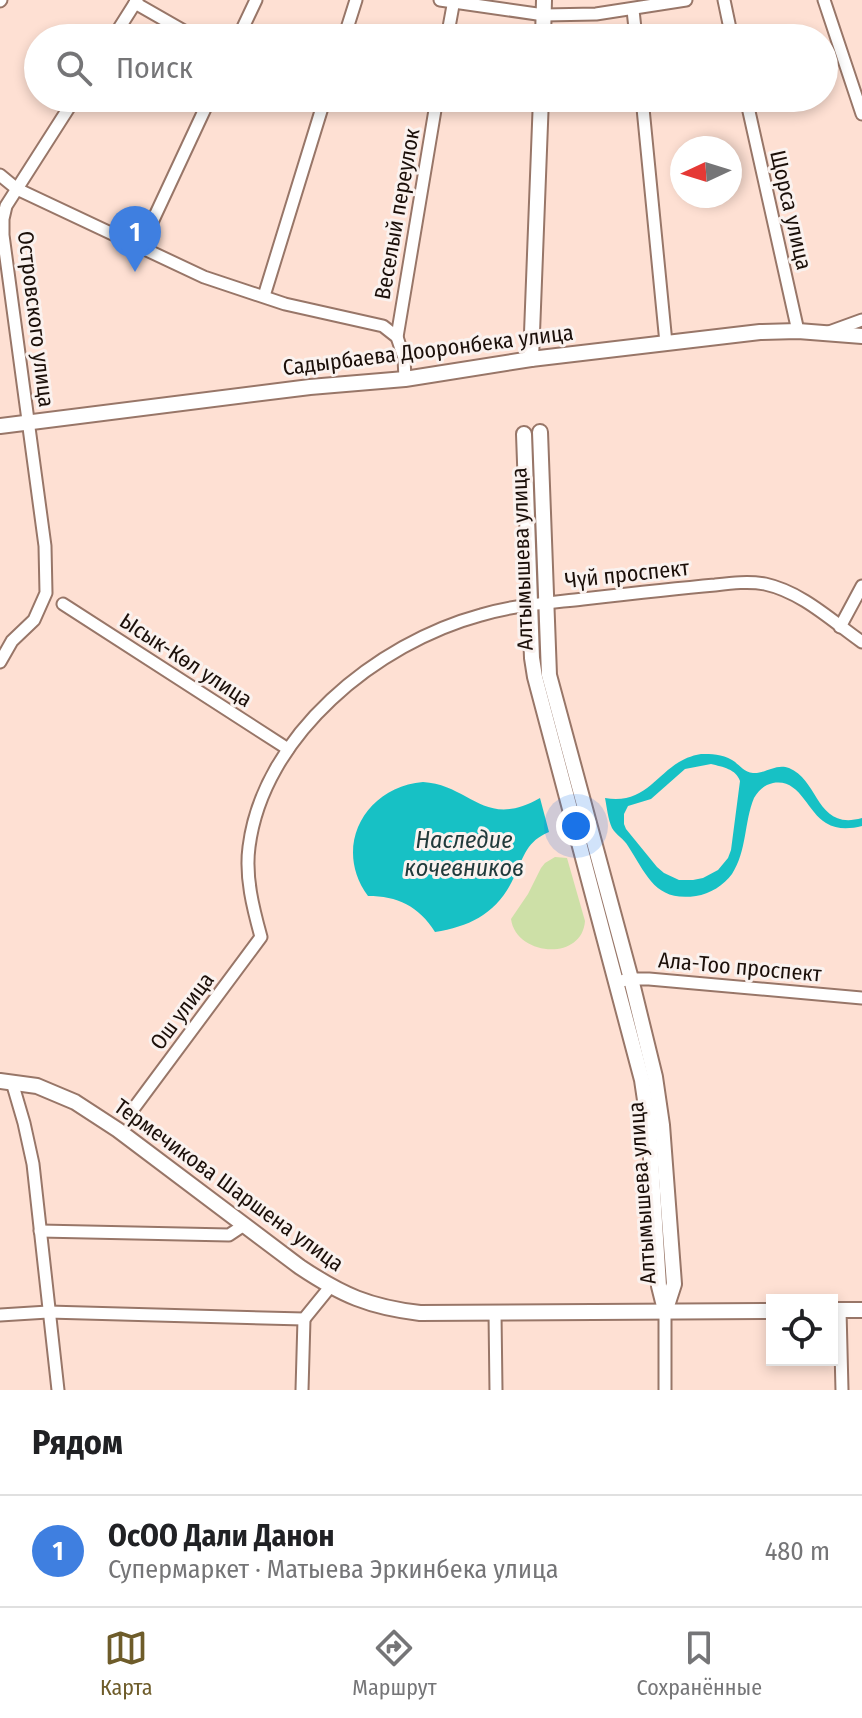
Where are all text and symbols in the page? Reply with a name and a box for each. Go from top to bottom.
search box [24,24,838,112]
icon: search [52,46,96,90]
text: Поиск [116,50,193,86]
street label: Веселый переулок [369,126,425,302]
north arrow [670,136,742,208]
street label: Щорса улица [764,148,818,272]
pin: 1 [109,206,161,272]
street label: Островского улица [12,229,60,409]
street label: Садырбаева Дооронбека улица [281,319,575,381]
street label: Алтымышева улица [505,467,539,651]
street label: Чүй проспект [563,554,691,594]
street label: Ысык-Көл улица [115,607,257,713]
your location [556,806,596,846]
water label: Наследие кочевников [404,826,524,882]
street label: Ала-Тоо проспект [657,946,823,988]
street label: Ош улица [144,967,220,1055]
street label: Термечикова Шаршена улица [109,1093,349,1277]
street label: Алтымышева улица [622,1101,662,1285]
map controls [766,1294,838,1366]
button: locate [766,1294,838,1366]
text: Рядом [32,1422,123,1463]
text: ОсОО Дали Данон [108,1518,334,1554]
text: 1 [53,1536,64,1567]
text: 480 m [765,1536,830,1567]
text: Супермаркет · Матыева Эркинбека улица [108,1554,558,1585]
tab: Карта [100,1626,152,1701]
tab: Маршрут [352,1626,437,1701]
tab: Сохранённые [636,1626,762,1701]

